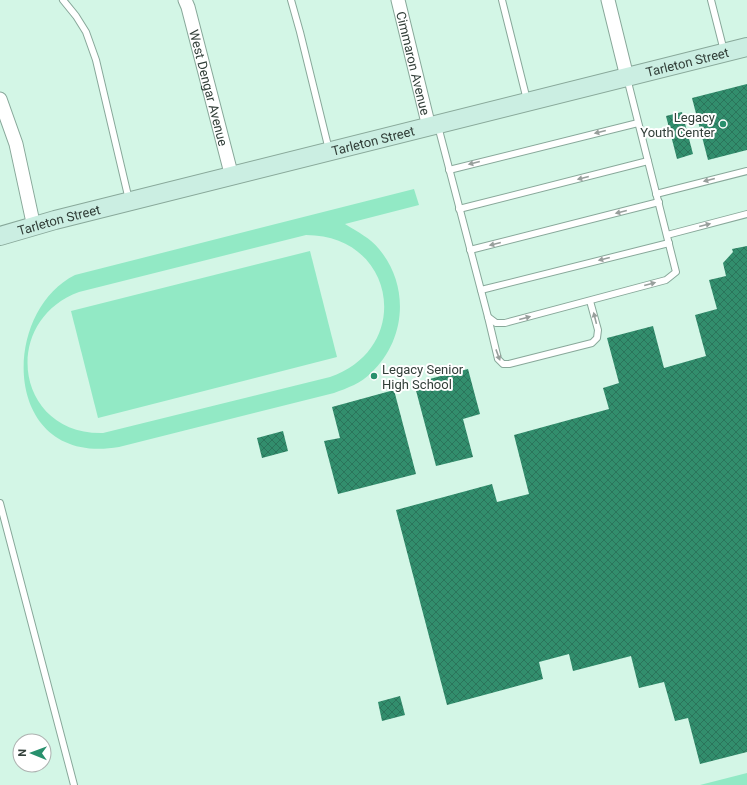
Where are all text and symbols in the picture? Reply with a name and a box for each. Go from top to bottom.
street label: Cimmaron Avenue [394,10,433,117]
street label: West Dengar Avenue [187,28,231,148]
street label: Tarleton Street [644,44,730,80]
place label: Legacy Youth Center [640,110,716,140]
marker: Legacy Youth Center [718,119,728,129]
street label: Tarleton Street [330,123,416,158]
one-way arrow [594,129,606,135]
one-way arrow [468,161,480,167]
one-way arrow [577,175,589,181]
one-way arrow [703,178,715,184]
street label: Tarleton Street [16,202,102,238]
one-way arrow [615,209,627,215]
one-way arrow [699,222,711,228]
one-way arrow [489,241,501,247]
one-way arrow [598,257,610,263]
one-way arrow [645,281,657,287]
one-way arrow [591,312,597,324]
one-way arrow [519,315,531,321]
one-way arrow [495,349,501,361]
place label: Legacy Senior High School [382,362,464,392]
marker: Legacy Senior High School [369,371,379,381]
north arrow [12,733,52,773]
text: N [16,749,29,757]

